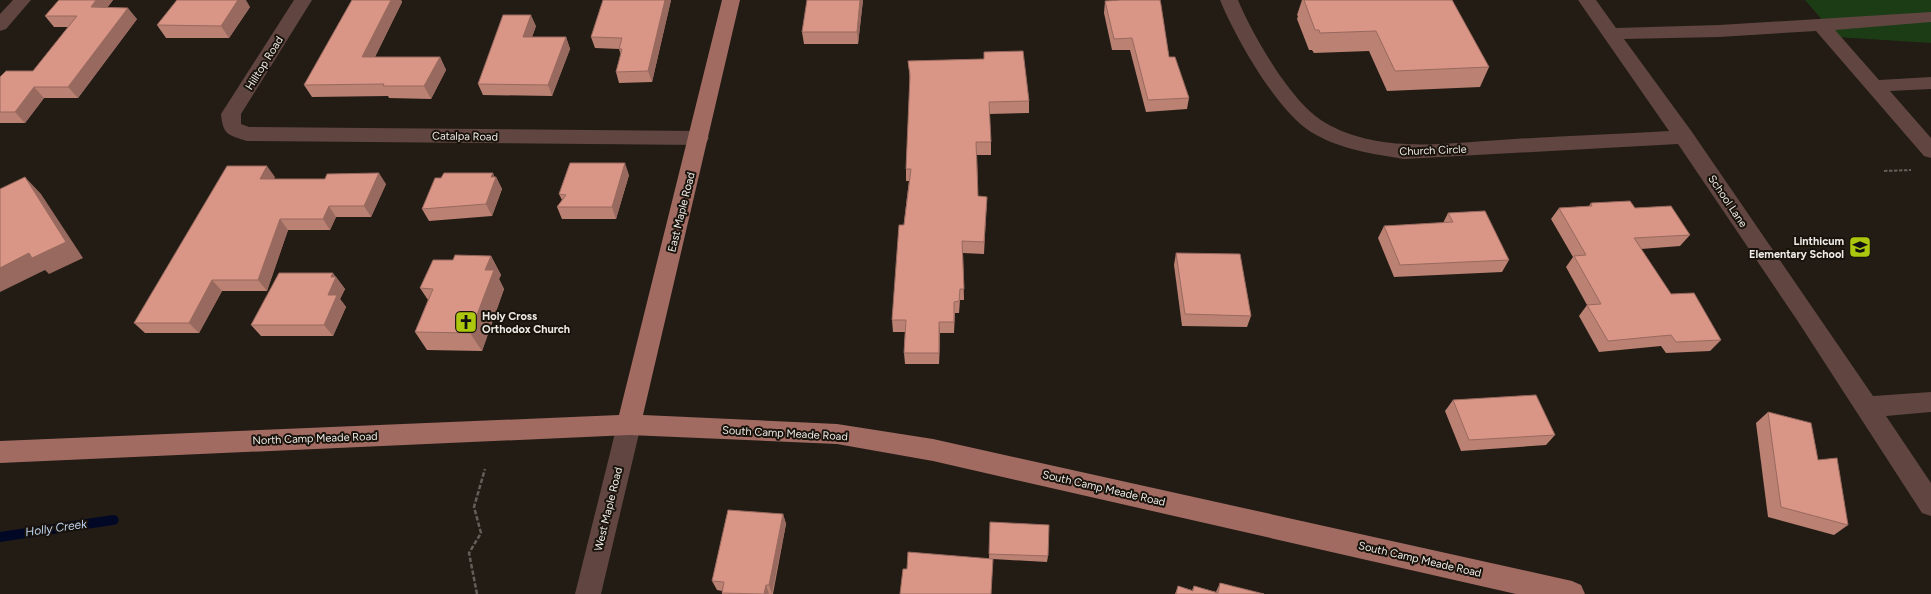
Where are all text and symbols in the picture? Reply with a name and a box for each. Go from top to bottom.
street label: Hilltop Road [243,34,286,92]
street label: Catalpa Road [432,129,498,144]
street label: Church Circle [1399,143,1467,158]
street label: East Maple Road [665,171,698,253]
street label: School Lane [1705,173,1750,230]
school or university icon: Linthicum Elementary School [1847,234,1873,260]
place label: Linthicum Elementary School [1749,235,1844,261]
church icon: Holy Cross Orthodox Church [453,309,479,335]
place label: Holy Cross Orthodox Church [482,310,570,336]
street label: South Camp Meade Road [722,424,848,443]
street label: North Camp Meade Road [252,430,378,447]
street label: West Maple Road [592,466,625,552]
street label: South Camp Meade Road [1041,468,1167,509]
water label: Holly Creek [24,517,89,539]
street label: South Camp Meade Road [1357,539,1483,580]

